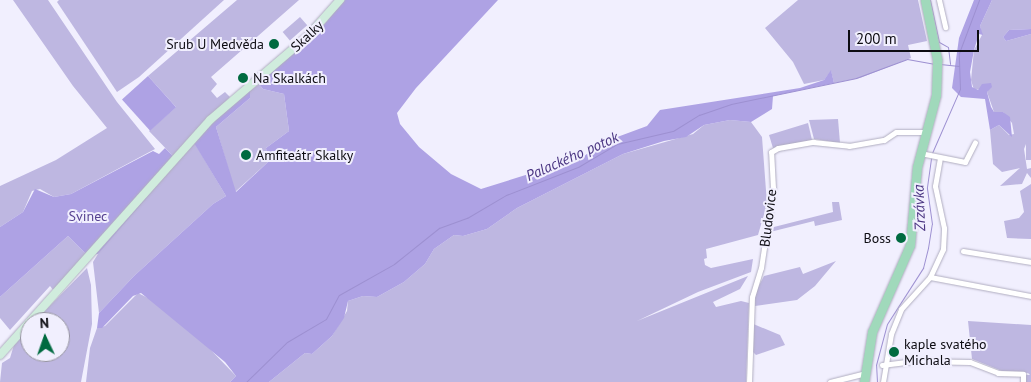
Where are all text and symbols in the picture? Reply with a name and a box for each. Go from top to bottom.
street label: Skalky [287,17,327,55]
scale bar [851,20,982,52]
text: 200 m [856,29,897,48]
place label: Srub U Medvěda [166,36,264,52]
marker: Srub U Medvěda [268,38,280,50]
place label: Na Skalkách [253,70,326,86]
marker: Na Skalkách [237,72,249,84]
water label: Palackého potok [523,128,621,184]
place label: Amfiteátr Skalky [256,147,353,163]
marker: Amfiteátr Skalky [240,149,252,161]
water label: Zrzávka [909,184,929,232]
street label: Bludovice [756,188,780,248]
park label: Svinec [69,208,107,224]
place label: Boss [864,230,891,246]
marker: Boss [895,232,907,244]
north arrow [20,312,70,362]
text: N [39,314,49,332]
place label: kaple svatého Michala [904,336,987,368]
marker: kaple svatého Michala [888,346,900,358]

